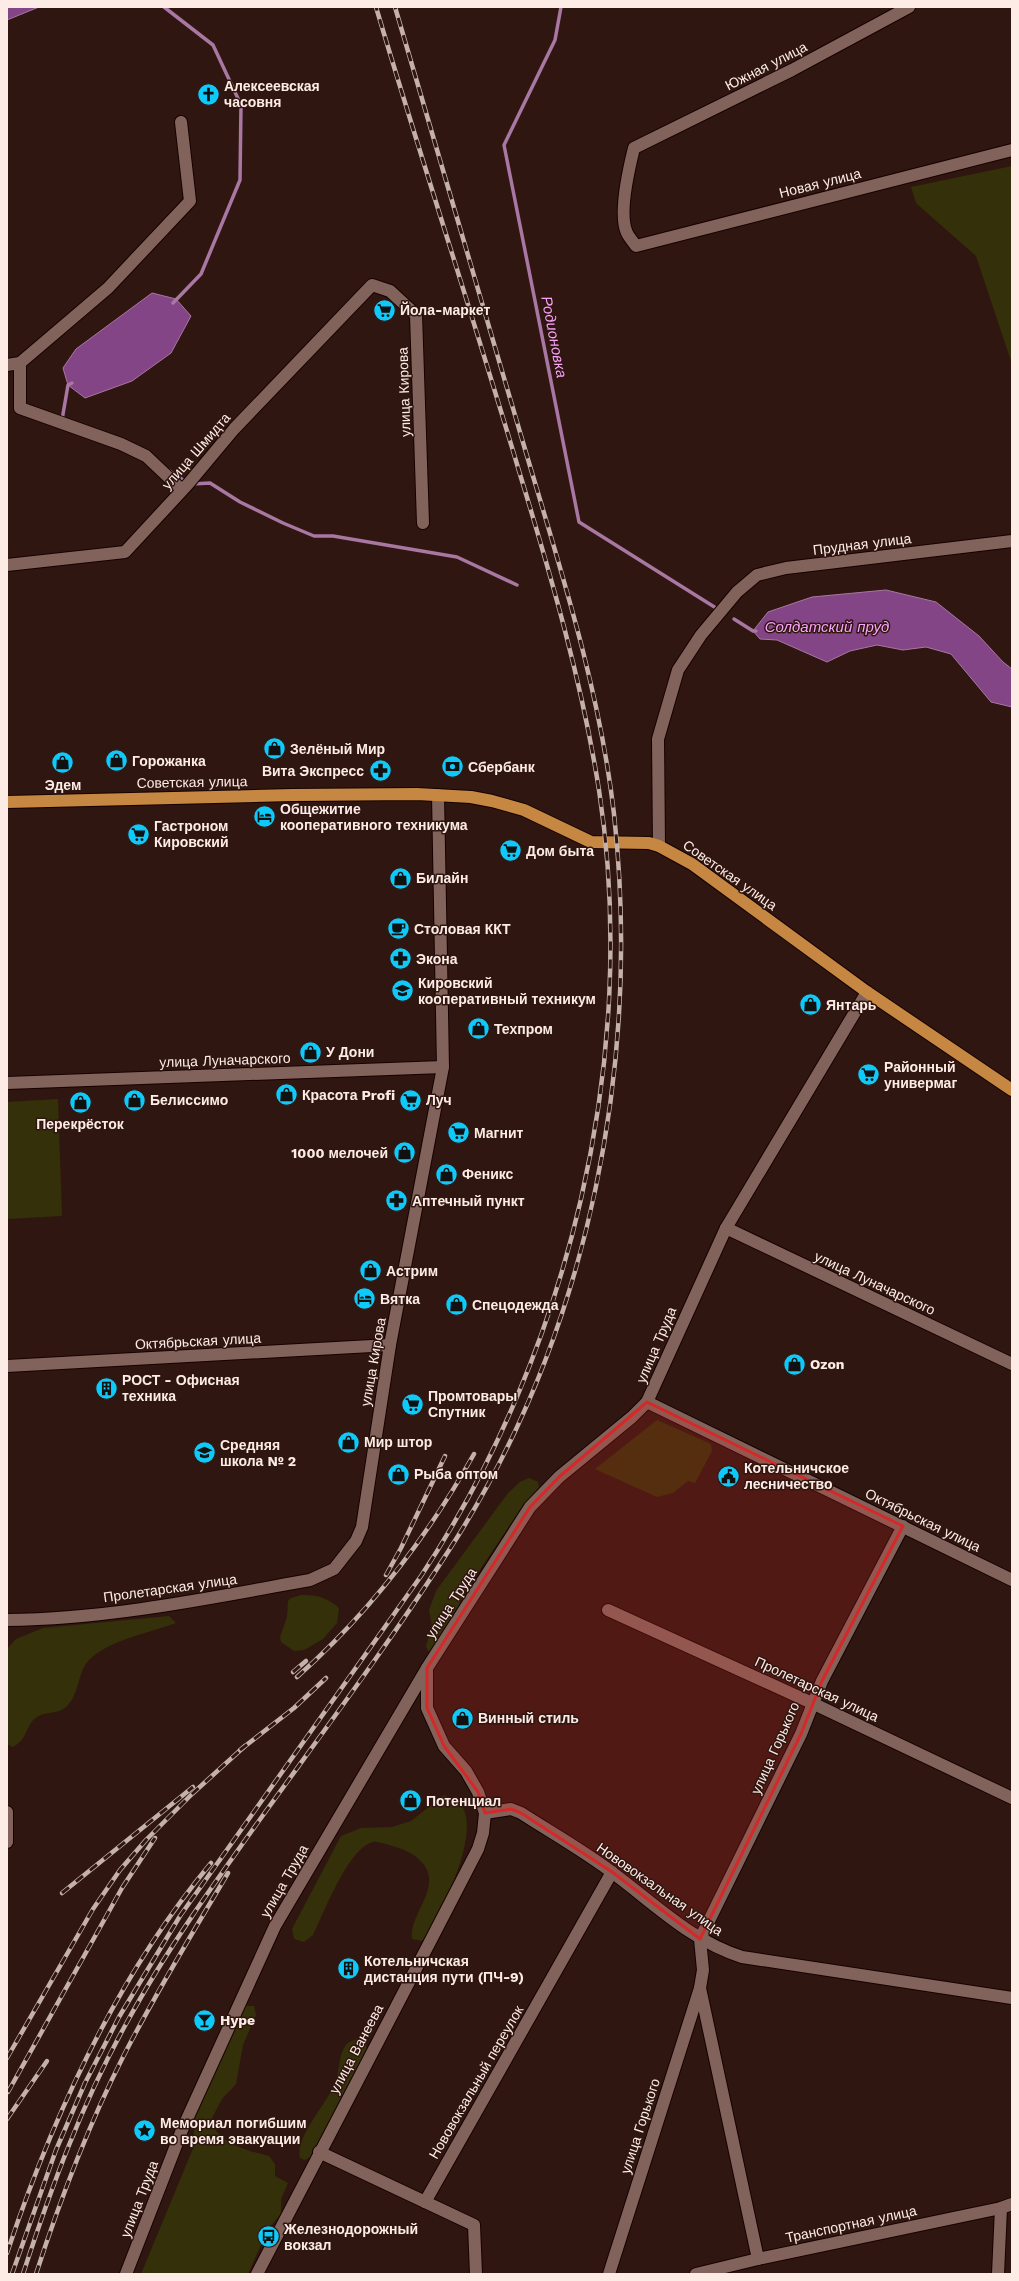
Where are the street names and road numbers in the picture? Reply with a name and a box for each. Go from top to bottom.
street label: Южная улица [722,38,810,94]
street label: Новая улица [777,165,863,201]
street label: улица Кирова [394,347,414,437]
street label: улица Шмидта [159,409,234,492]
street label: Прудная улица [812,530,912,558]
street label: Советская улица [136,773,248,791]
street label: Советская улица [680,837,780,913]
street label: улица Луначарского [159,1050,291,1070]
street label: улица Луначарского [812,1248,938,1318]
street label: улица Труда [633,1304,679,1385]
street label: улица Кирова [357,1316,389,1408]
street label: Октябрьская улица [135,1330,262,1352]
street label: Октябрьская улица [863,1485,983,1555]
street label: улица Труда [422,1564,480,1641]
street label: Пролетарская улица [102,1571,238,1605]
street label: Пролетарская улица [753,1653,882,1725]
street label: улица Горького [747,1699,803,1797]
street label: Нововокзальная улица [594,1839,726,1939]
street label: улица Труда [257,1842,311,1920]
street label: улица Ванеева [326,2001,386,2096]
street label: Нововокзальный переулок [426,2002,527,2161]
street label: улица Горького [617,2076,663,2176]
street label: улица Труда [117,2158,161,2240]
street label: Транспортная улица [784,2202,918,2246]

